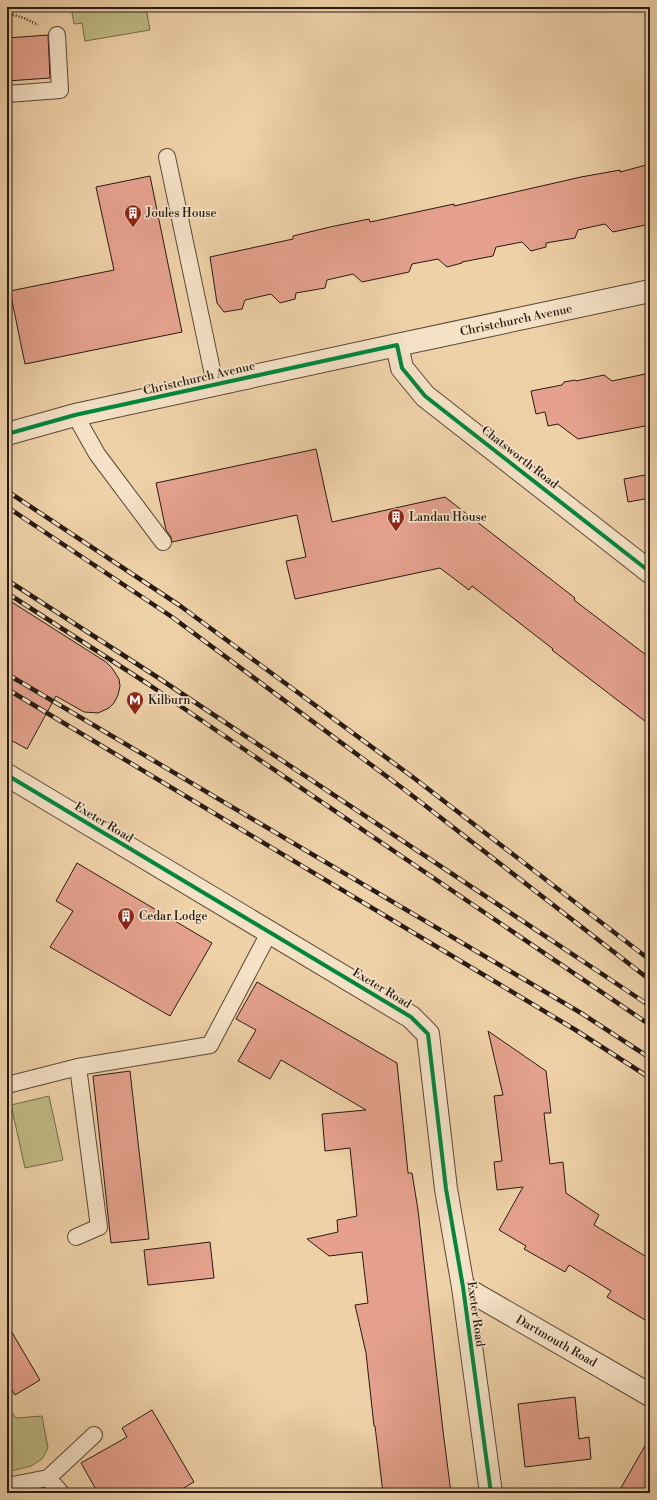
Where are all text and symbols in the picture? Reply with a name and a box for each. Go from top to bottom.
building icon: Joules House [123,203,143,228]
place label: Joules House [145,206,217,221]
street label: Christchurch Avenue [459,301,574,340]
street label: Christchurch Avenue [142,358,257,399]
street label: Chatsworth Road [478,423,561,492]
building icon: Landau House [386,507,406,532]
place label: Landau House [409,510,487,525]
metro station icon: Kilburn [125,690,145,715]
place label: Kilburn [148,693,190,708]
street label: Exeter Road [72,799,136,846]
building icon: Cedar Lodge [116,906,136,931]
place label: Cedar Lodge [139,909,208,924]
street label: Exeter Road [350,965,414,1012]
street label: Exeter Road [463,1280,488,1348]
street label: Dartmouth Road [513,1312,600,1371]

